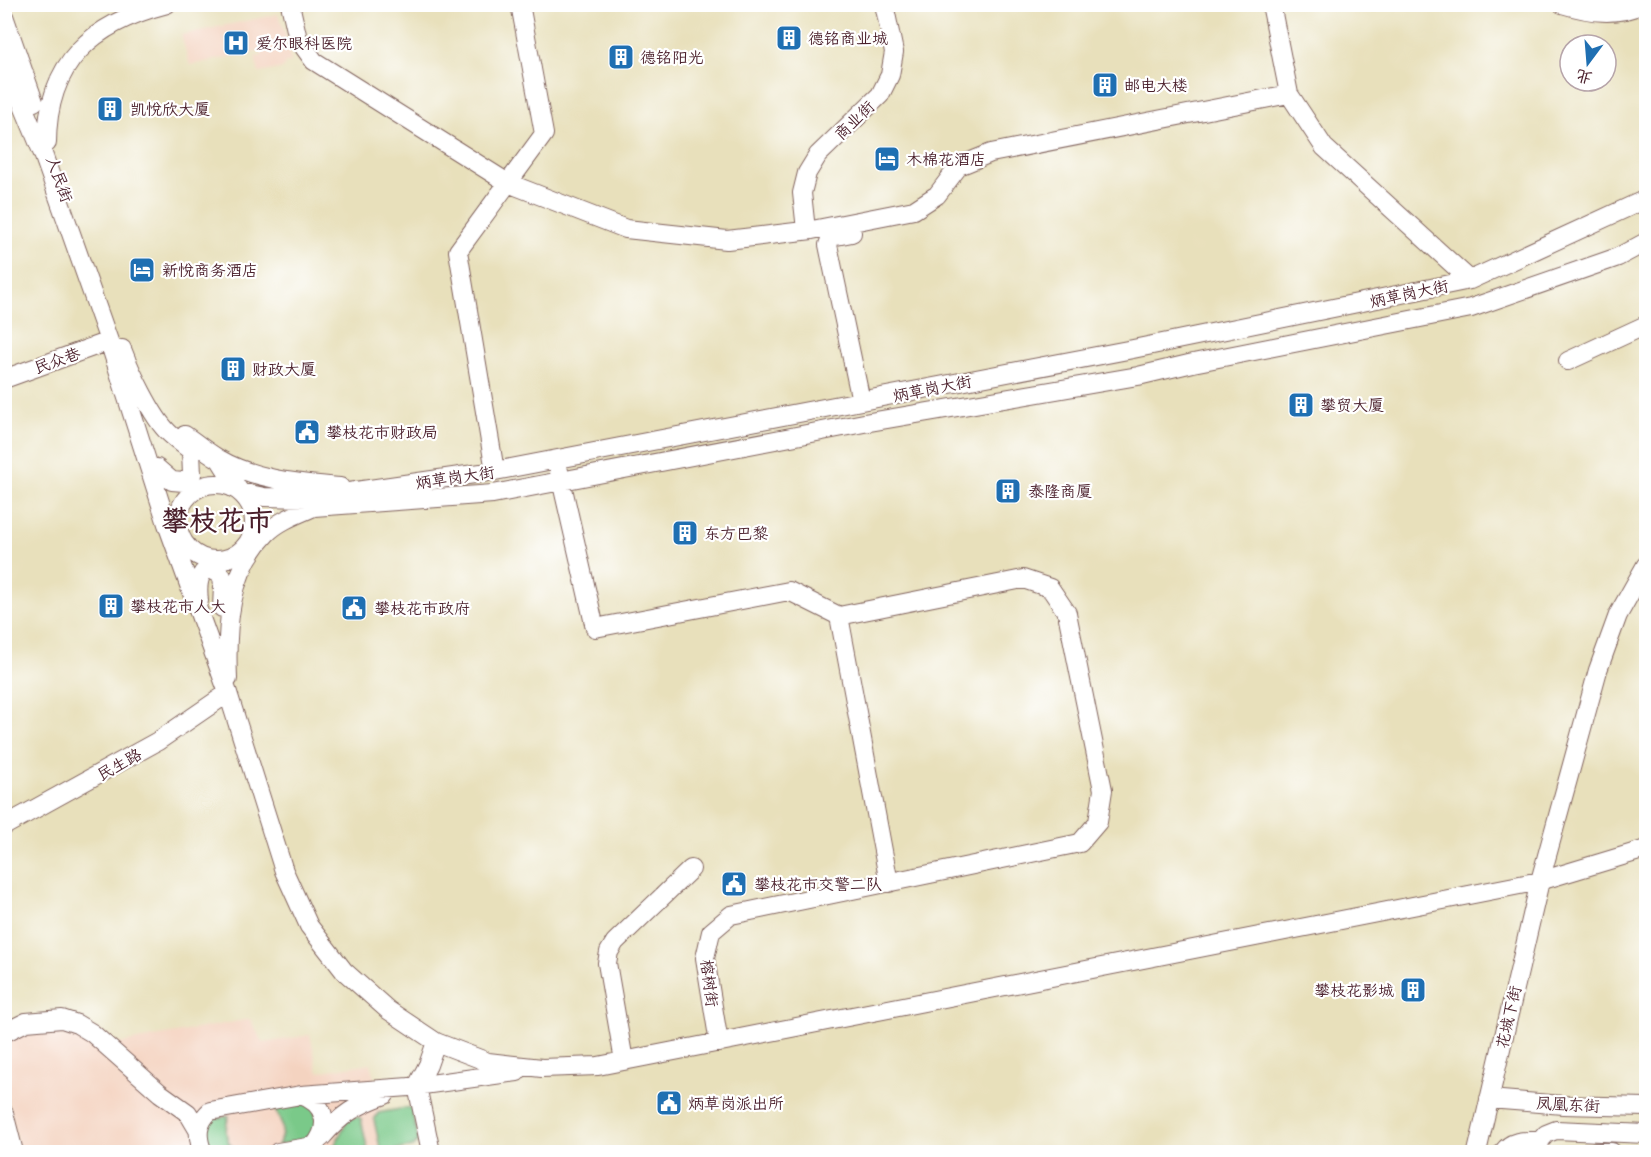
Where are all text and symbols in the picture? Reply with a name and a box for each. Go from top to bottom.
building icon: 德铭商业城 [774,23,804,53]
hospital icon: 爱尔眼科医院 [221,28,251,58]
place label: 德铭商业城 [808,31,888,51]
north arrow [1558,33,1618,93]
place label: 爱尔眼科医院 [256,35,352,56]
building icon: 德铭阳光 [606,42,636,72]
place label: 德铭阳光 [640,50,704,70]
text: 北 [1574,63,1595,86]
building icon: 邮电大楼 [1090,70,1120,100]
place label: 邮电大楼 [1124,77,1188,98]
building icon: 凯悦欣大厦 [95,94,125,124]
street label: 商业街 [832,98,880,146]
place label: 凯悦欣大厦 [130,101,210,122]
hotel icon: 木棉花酒店 [872,144,902,174]
place label: 木棉花酒店 [906,151,986,172]
street label: 人民街 [40,154,75,206]
hotel icon: 新悦商务酒店 [127,255,157,285]
place label: 新悦商务酒店 [162,262,258,283]
street label: 炳草岗大街 [1368,277,1451,314]
street label: 民众巷 [32,344,84,380]
building icon: 财政大厦 [218,354,248,384]
place label: 财政大厦 [252,362,316,382]
street label: 炳草岗大街 [891,373,974,408]
building icon: 攀贸大厦 [1286,390,1316,420]
place label: 攀贸大厦 [1320,397,1384,418]
public building icon: 攀枝花市财政局 [292,417,322,447]
place label: 攀枝花市财政局 [326,424,438,445]
street label: 炳草岗大街 [414,464,496,495]
building icon: 泰隆商厦 [993,476,1023,506]
place label: 泰隆商厦 [1028,483,1092,504]
district label: 攀枝花市 [161,506,273,541]
building icon: 东方巴黎 [670,518,700,548]
place label: 东方巴黎 [704,525,769,546]
building icon: 攀枝花市人大 [96,591,126,621]
public building icon: 攀枝花市政府 [339,593,369,623]
place label: 攀枝花市人大 [130,598,226,619]
place label: 攀枝花市政府 [374,600,470,621]
street label: 民生路 [94,745,146,787]
public building icon: 攀枝花市交警二队 [719,869,749,899]
place label: 攀枝花市交警二队 [754,876,882,897]
street label: 榕树街 [694,958,720,1008]
building icon: 攀枝花影城 [1398,975,1428,1005]
place label: 攀枝花影城 [1314,982,1394,1003]
street label: 花城下街 [1494,984,1528,1051]
public building icon: 炳草岗派出所 [654,1088,684,1118]
place label: 炳草岗派出所 [688,1095,784,1116]
street label: 凤凰东街 [1535,1095,1600,1119]

